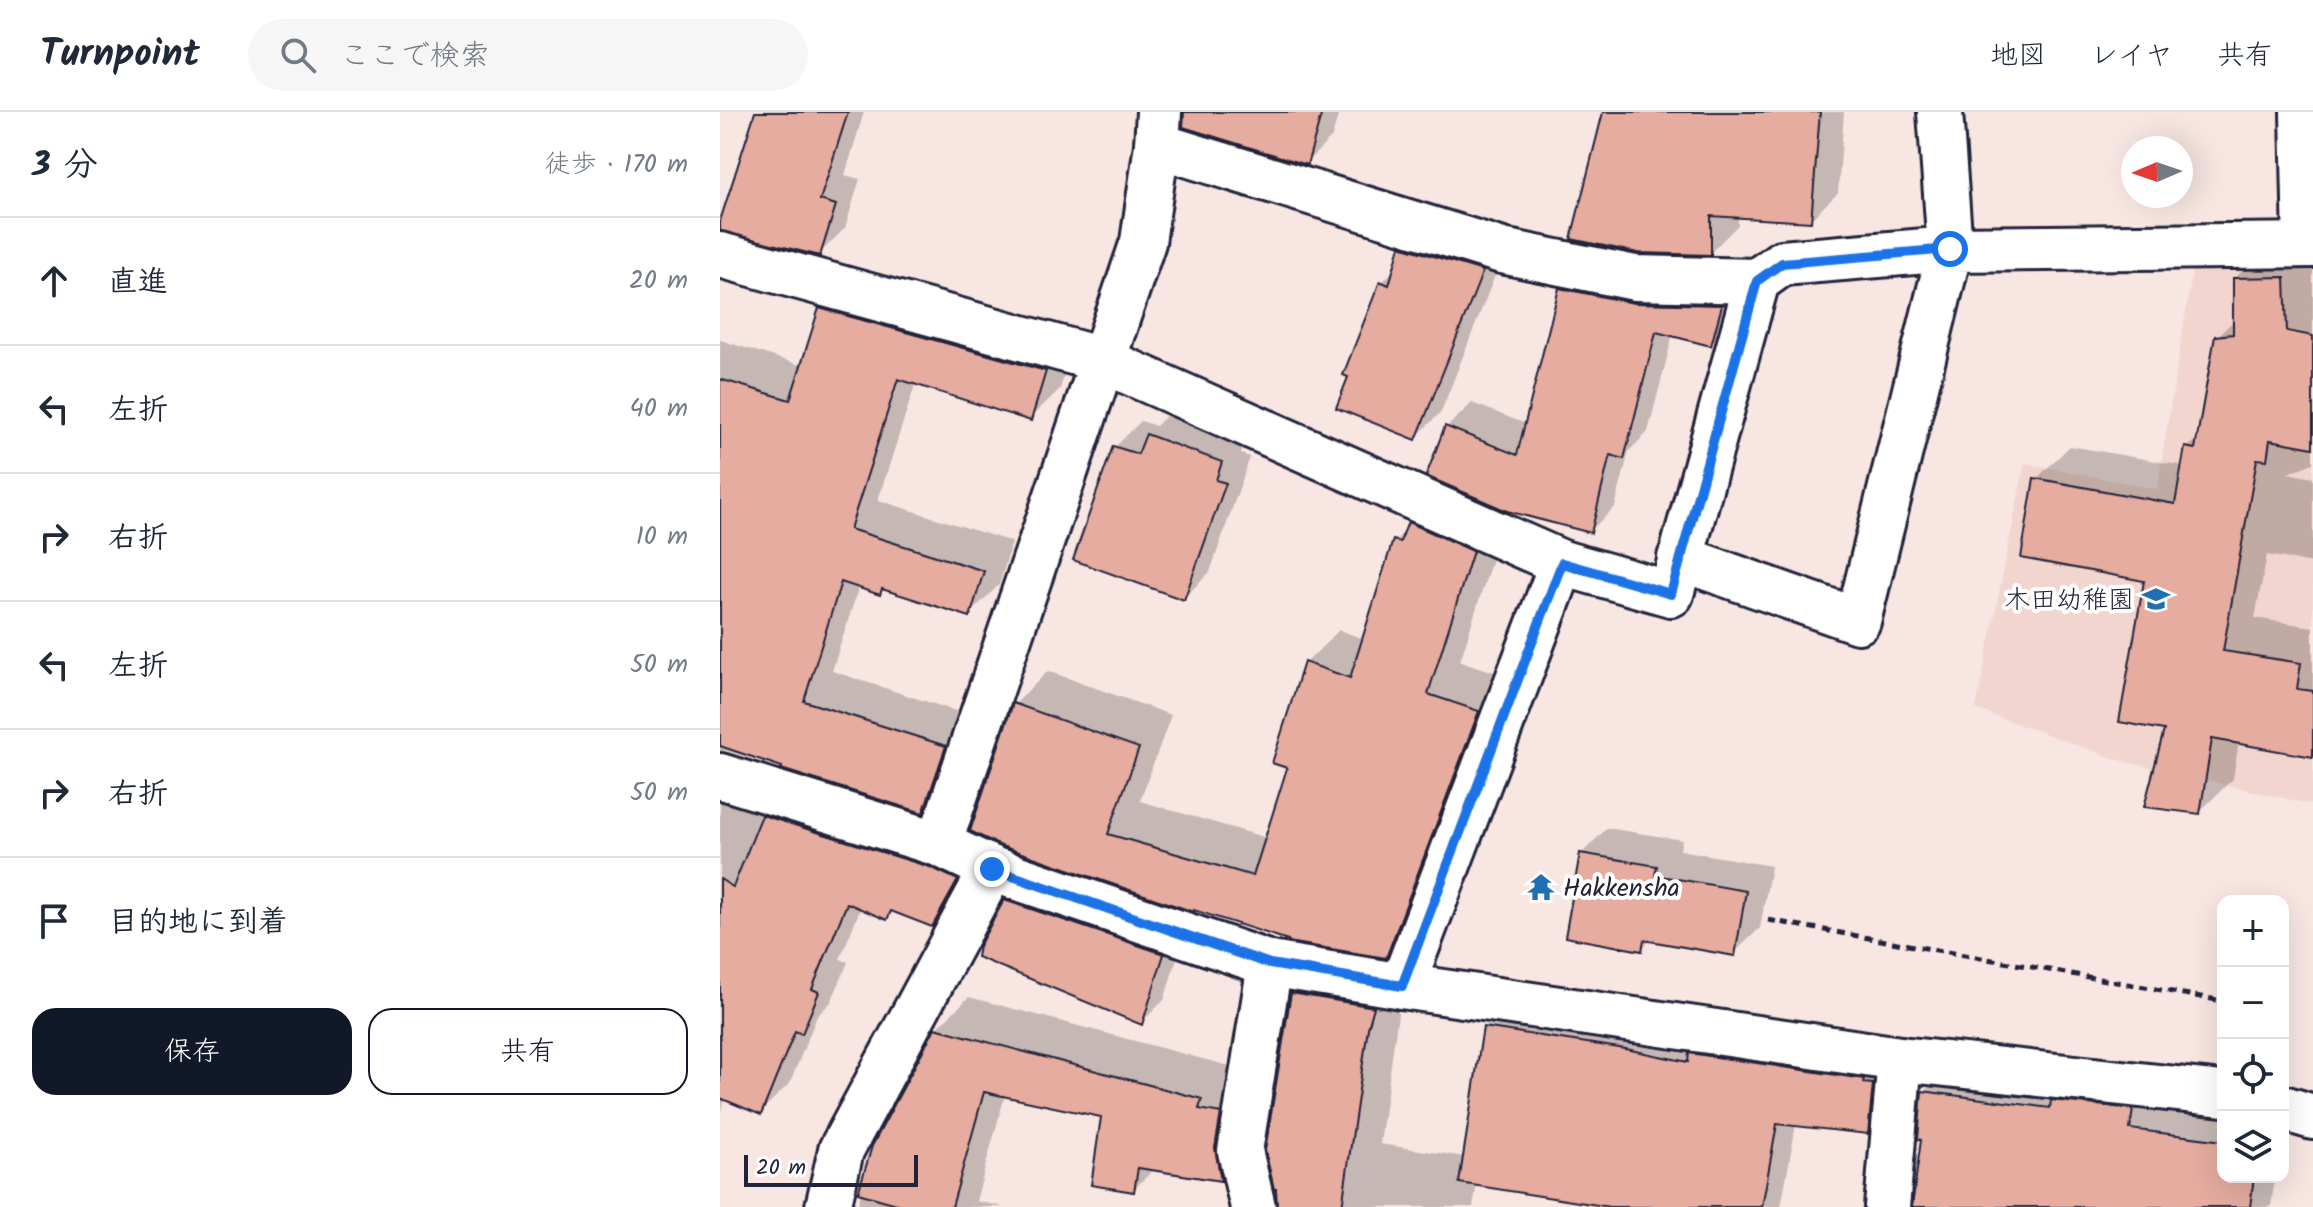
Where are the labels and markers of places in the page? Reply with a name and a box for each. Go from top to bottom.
place label: 木田幼稚園 [2004,580,2134,622]
school or university icon: 木田幼稚園 [2141,584,2171,614]
place label: Hakkensha [1563,868,1680,910]
temple icon: Hakkensha [1526,872,1556,902]

